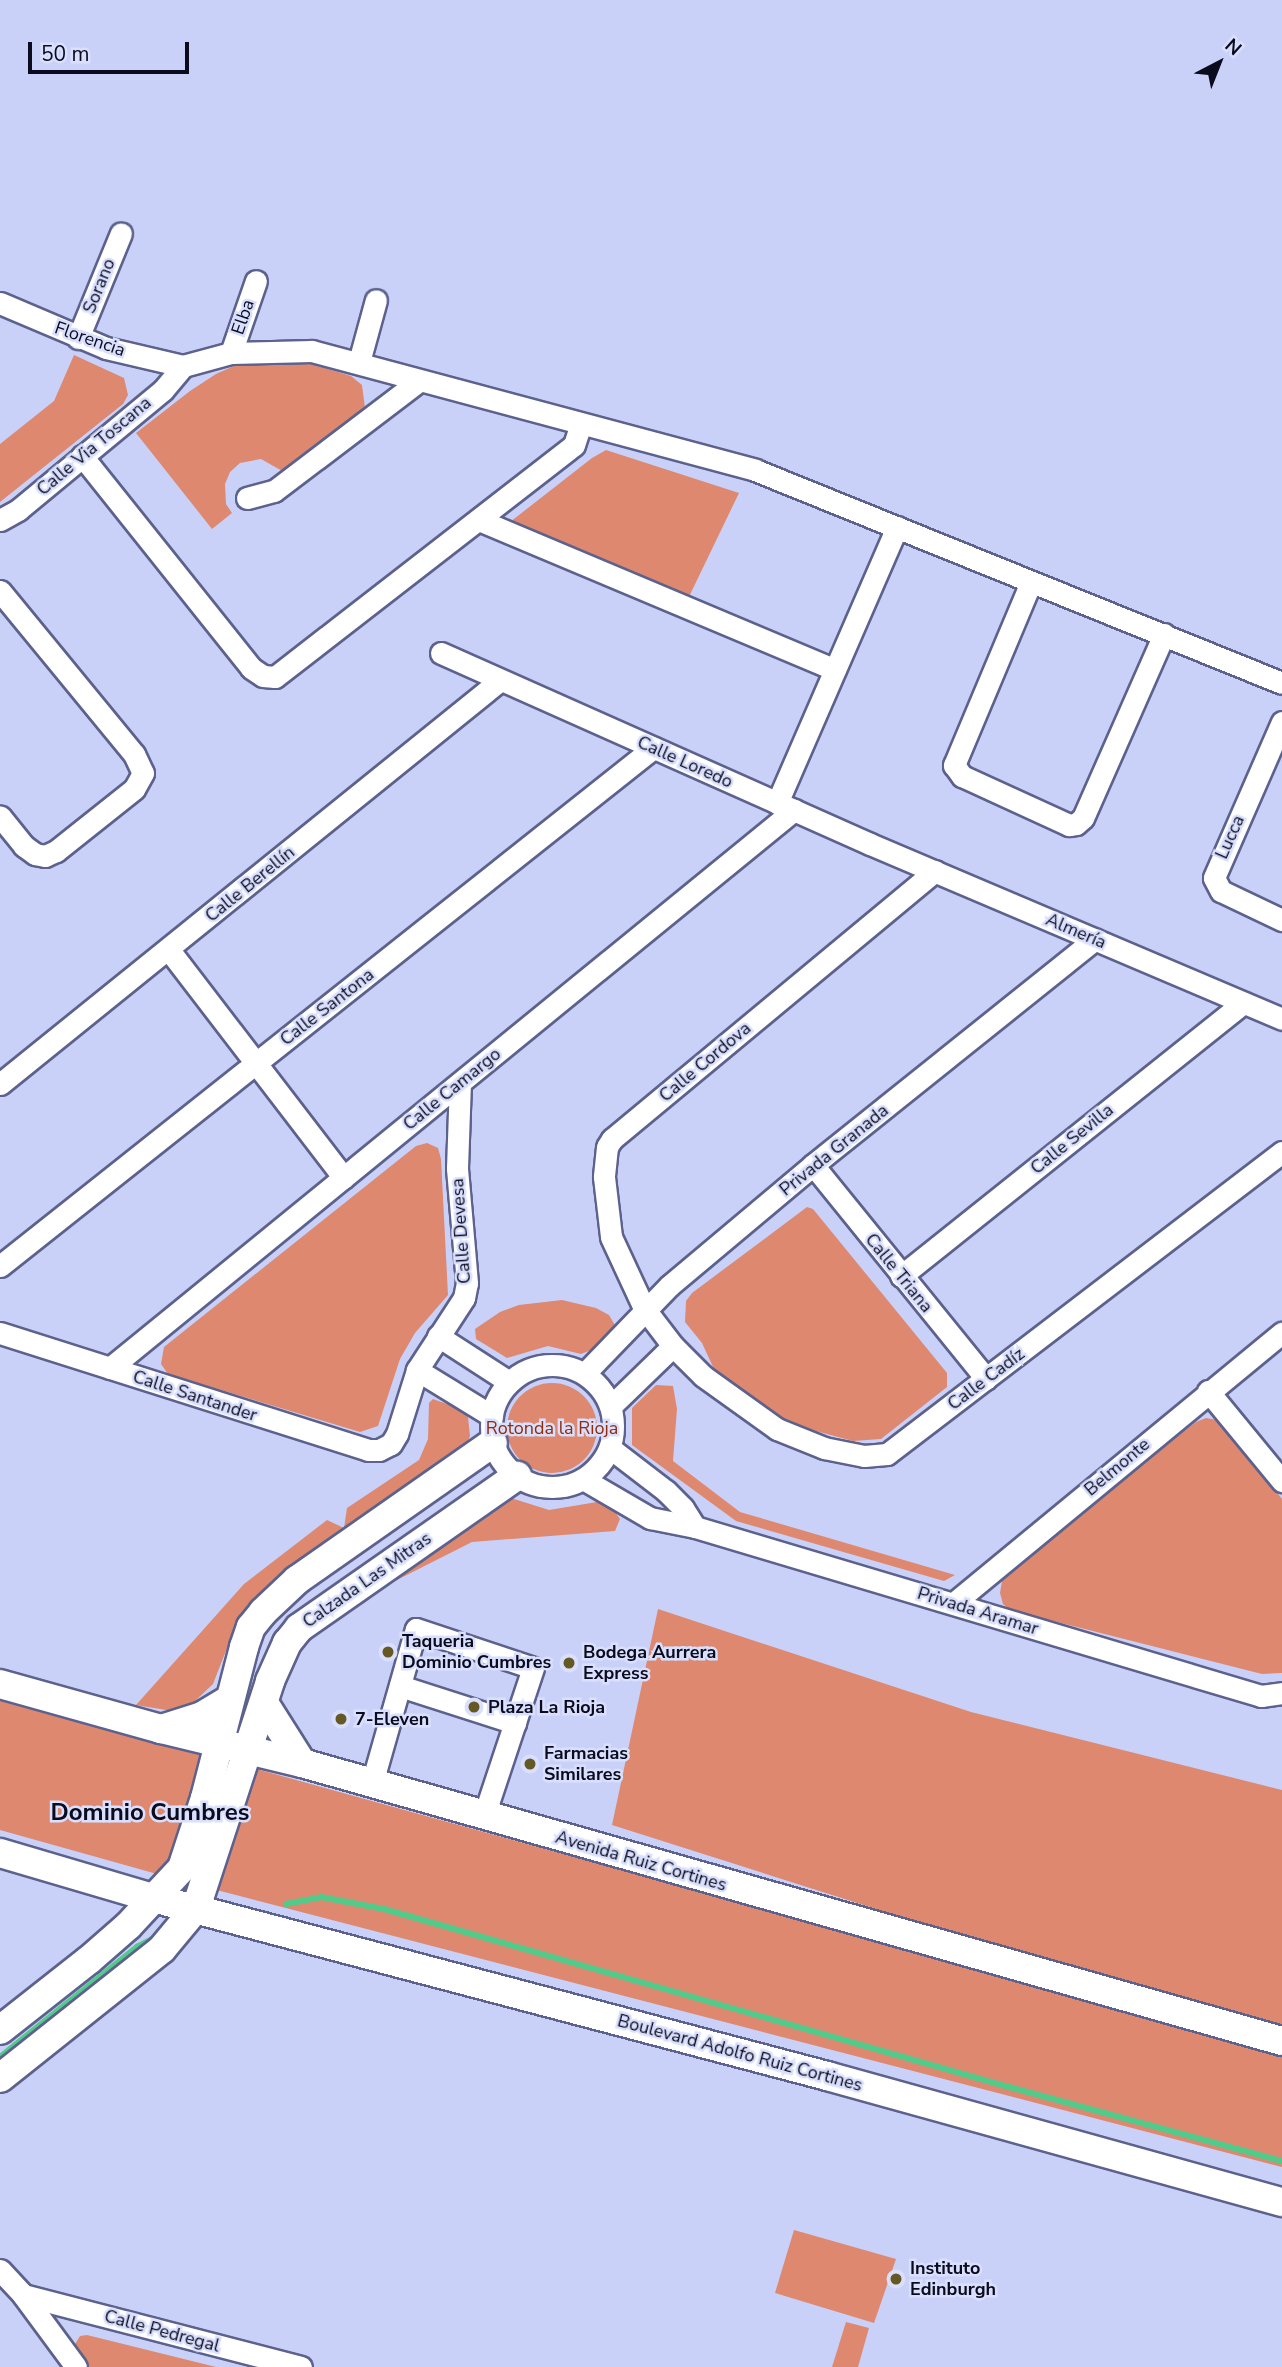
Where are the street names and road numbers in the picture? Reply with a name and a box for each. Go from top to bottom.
street label: Sorano [78,255,120,317]
street label: Elba [227,297,259,337]
street label: Florencia [52,317,128,361]
street label: Calle Via Toscana [32,392,156,500]
street label: Calle Loredo [634,731,736,793]
street label: Lucca [1211,812,1249,862]
street label: Calle Berellín [201,841,299,927]
street label: Almería [1043,909,1109,953]
street label: Calle Santona [276,964,378,1050]
street label: Calle Cordova [655,1017,755,1107]
street label: Calle Camargo [399,1043,505,1135]
street label: Privada Granada [775,1099,893,1201]
street label: Calle Sevilla [1026,1099,1118,1179]
street label: Calle Devesa [447,1177,475,1285]
street label: Calle Triana [861,1229,937,1317]
street label: Calle Cadíz [943,1343,1029,1415]
street label: Calle Santander [130,1366,260,1426]
street label: Belmonte [1080,1433,1154,1501]
street label: Calzada Las Mitras [298,1528,436,1632]
street label: Privada Aramar [915,1582,1041,1640]
street label: Avenida Ruiz Cortines [553,1826,729,1896]
street label: Boulevard Adolfo Ruiz Cortines [615,2010,865,2096]
street label: Calle Pedregal [102,2305,222,2357]

